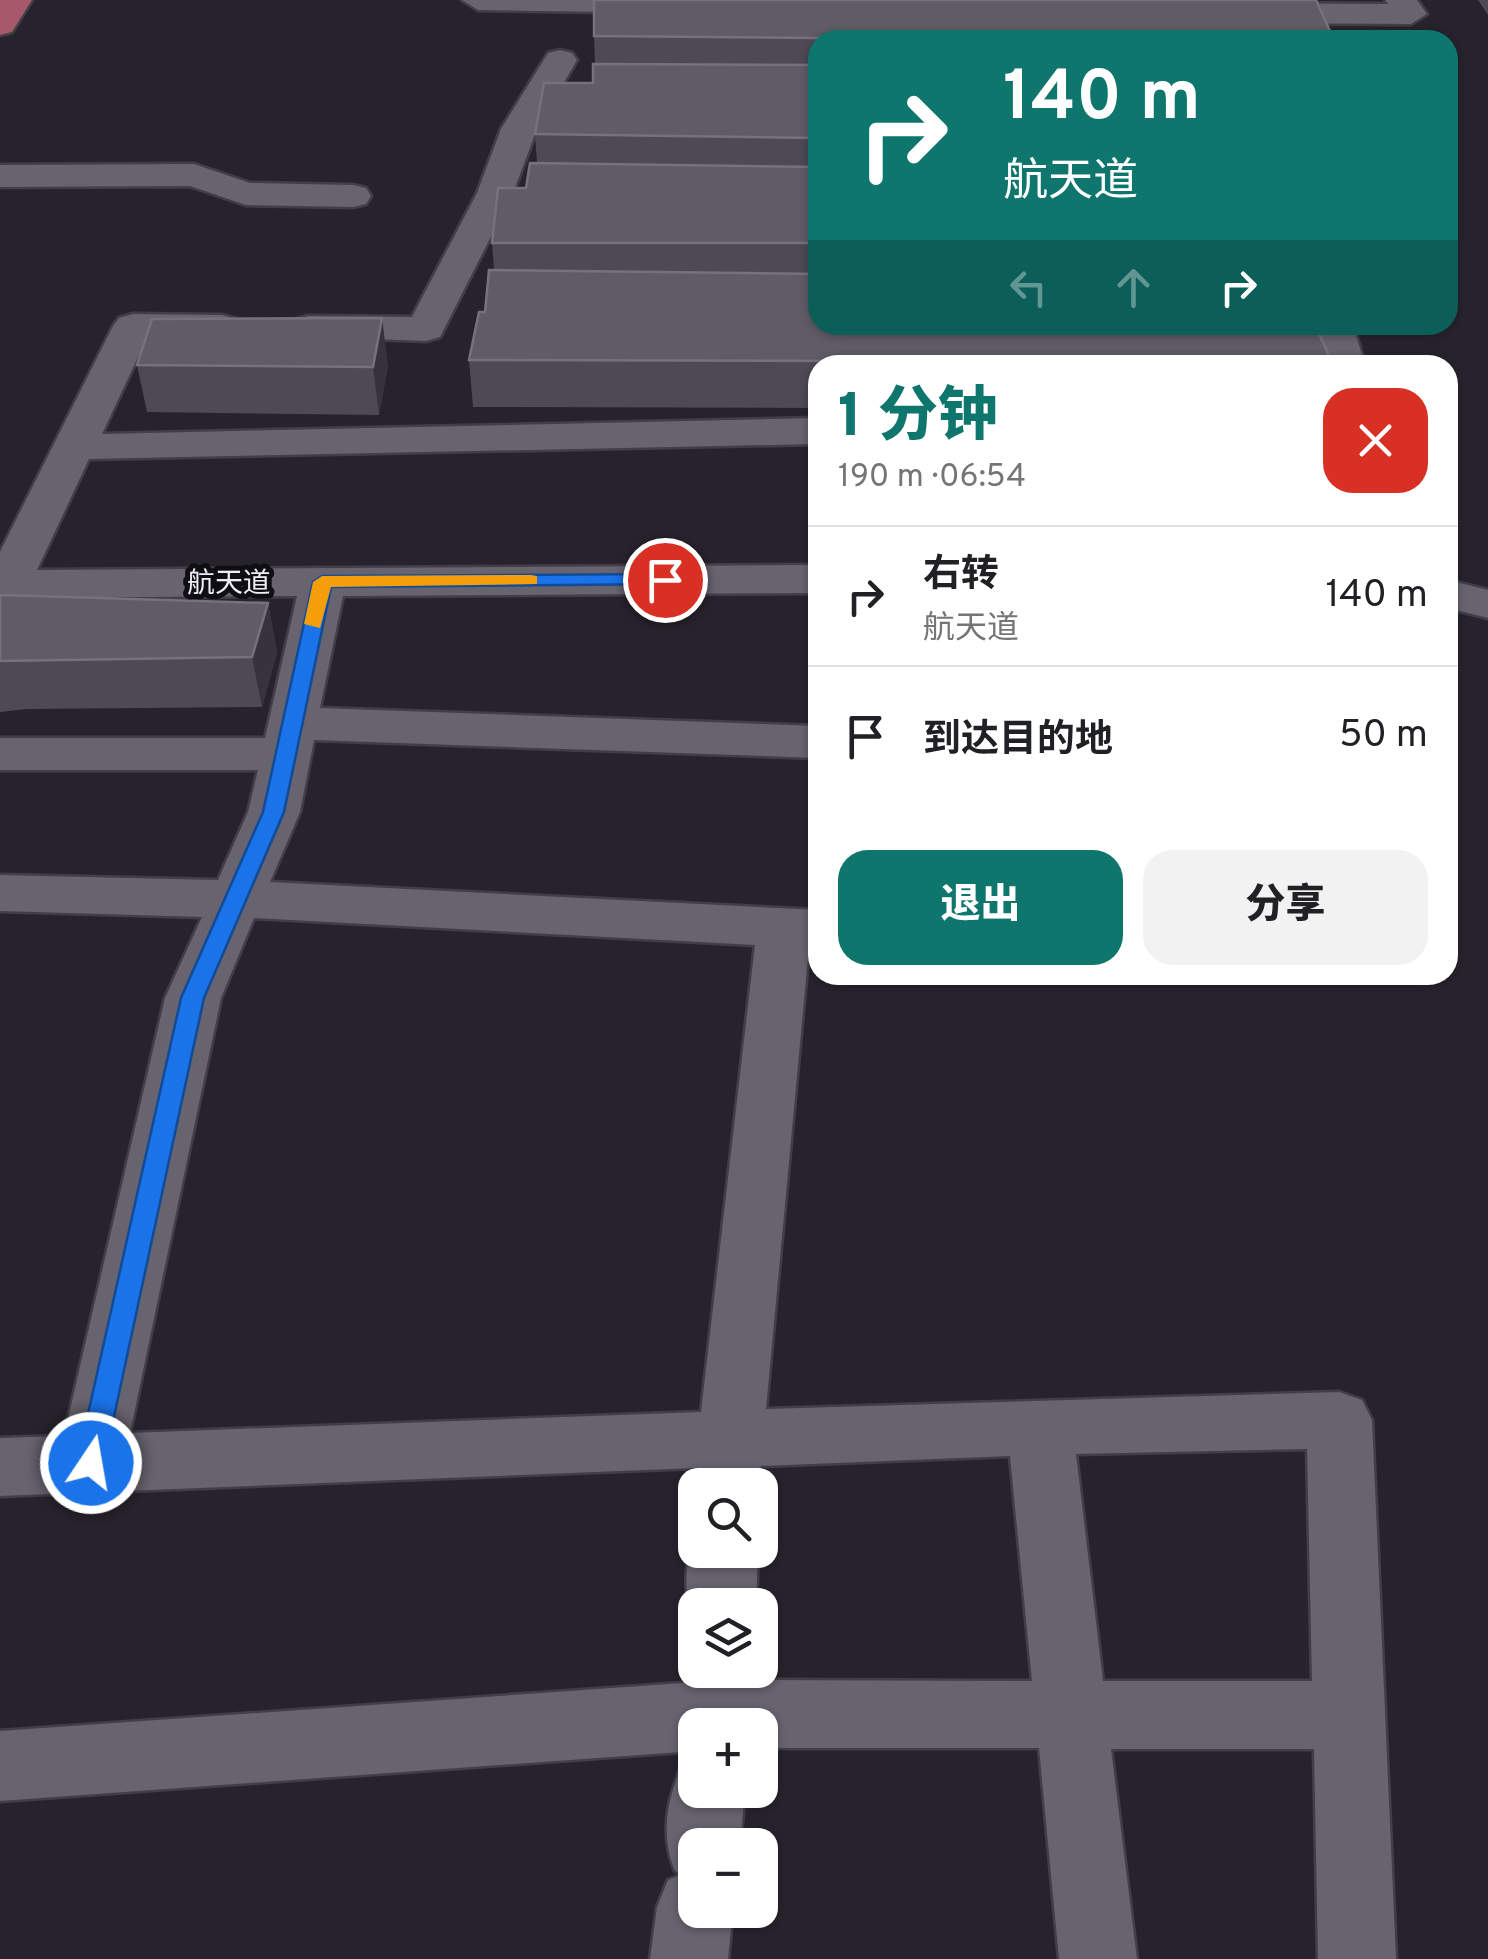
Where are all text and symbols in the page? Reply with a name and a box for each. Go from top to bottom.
text: 140 m [1003,56,1201,145]
icon: right [838,70,968,200]
text: 航天道 [1003,155,1138,212]
icon: left [1001,260,1056,315]
icon: ahead [1106,260,1161,315]
icon: right [1211,260,1266,315]
text: 1 分钟 [838,382,998,458]
button: close [1323,388,1428,493]
text: 190 m · 06:54 [838,458,1026,498]
pin [623,538,708,623]
text: 右转 [923,552,999,601]
icon: arrive [638,553,693,608]
street label: 航天道 [187,567,271,603]
icon: right [838,569,893,624]
text: 140 m [1325,572,1428,621]
text: 航天道 [923,610,1019,650]
icon: arrive [838,709,893,764]
text: 50 m [1339,712,1428,761]
text: 到达目的地 [923,717,1113,766]
button: 退出 [838,850,1123,965]
button: 分享 [1143,850,1428,965]
position arrow [39,1411,143,1515]
map controls [678,1468,778,1928]
button: search [678,1468,778,1568]
button: layers [678,1588,778,1688]
button: + [678,1708,778,1808]
button: − [678,1828,778,1928]

